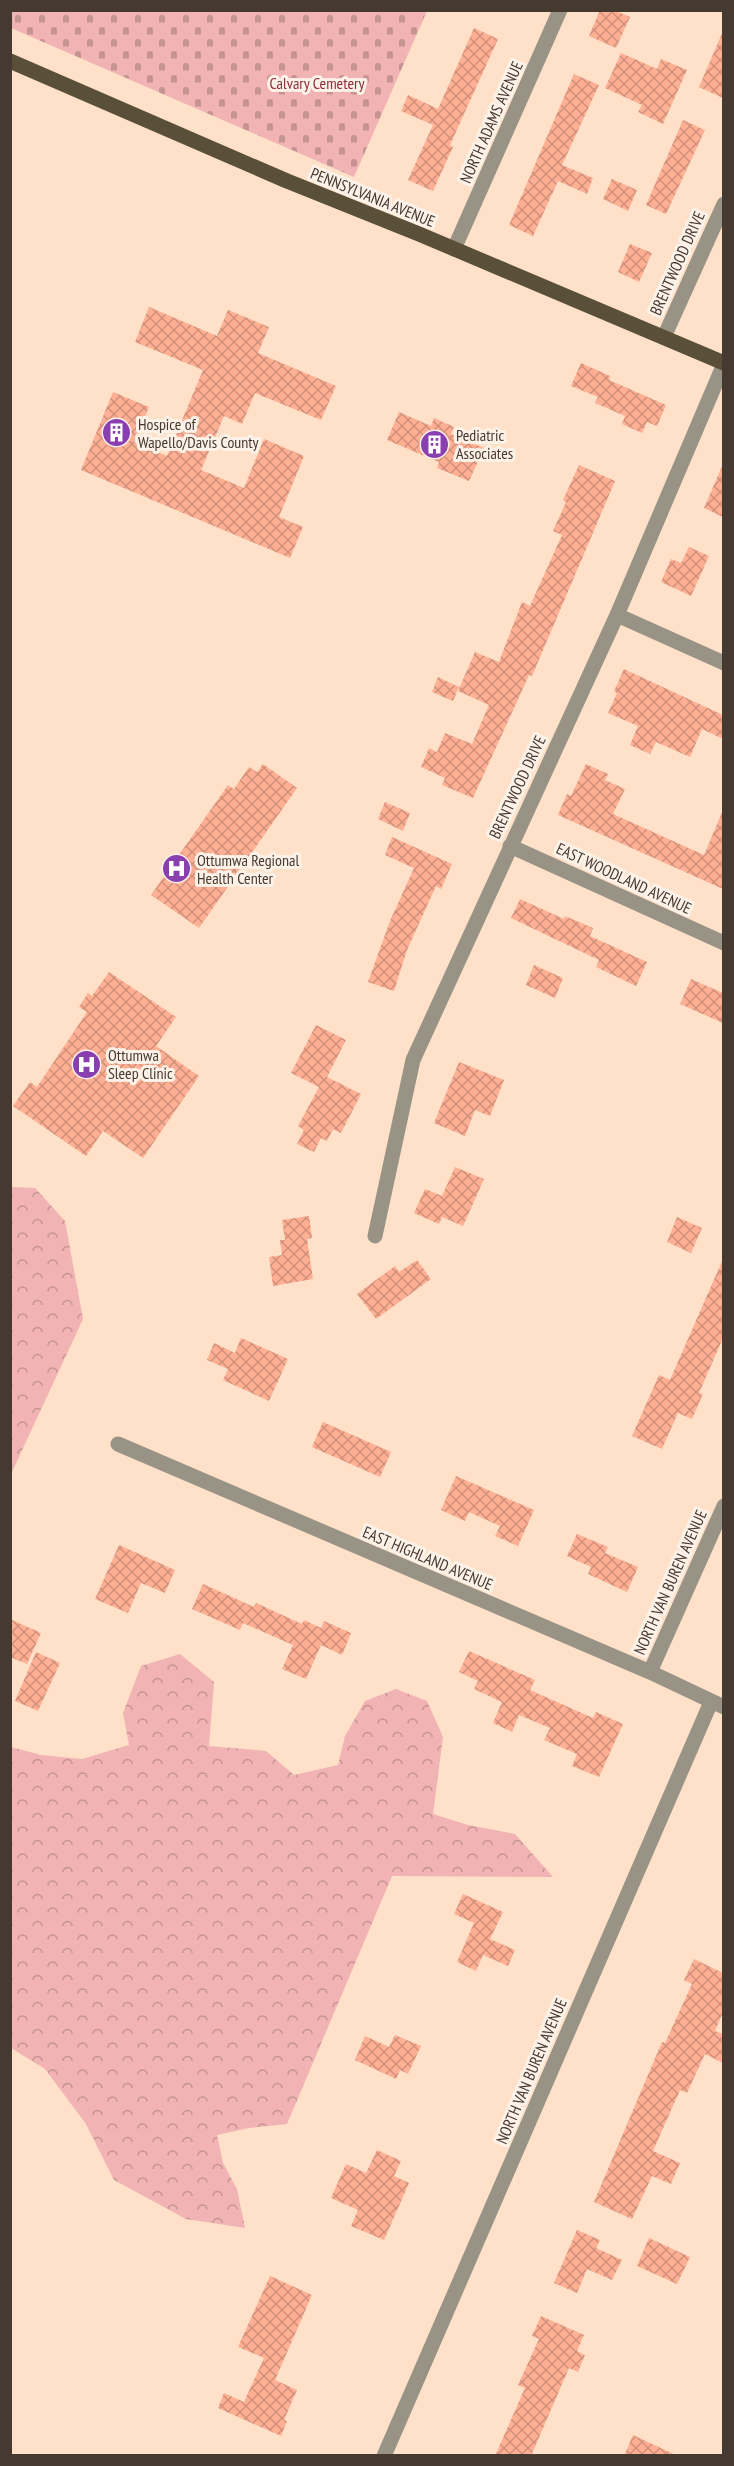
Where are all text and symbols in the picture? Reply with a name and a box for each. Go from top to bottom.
street label: NORTH ADAMS AVENUE [455,58,527,186]
park label: Calvary Cemetery [270,73,364,93]
street label: PENNSYLVANIA AVENUE [308,163,438,231]
street label: BRENTWOOD DRIVE [645,208,709,318]
place label: Hospice of Wapello/Davis County [138,414,259,452]
building icon: Hospice of Wapello/Davis County [101,417,133,449]
place label: Pediatric Associates [456,425,513,463]
building icon: Pediatric Associates [419,428,451,460]
street label: BRENTWOOD DRIVE [484,732,550,842]
street label: EAST WOODLAND AVENUE [553,838,695,918]
place label: Ottumwa Regional Health Center [197,850,299,888]
hospital icon: Ottumwa Regional Health Center [160,853,192,885]
place label: Ottumwa Sleep Clinic [108,1045,173,1083]
hospital icon: Ottumwa Sleep Clinic [71,1048,103,1080]
street label: NORTH VAN BUREN AVENUE [629,1506,711,1658]
street label: EAST HIGHLAND AVENUE [360,1522,496,1594]
street label: NORTH VAN BUREN AVENUE [491,1995,571,2147]

